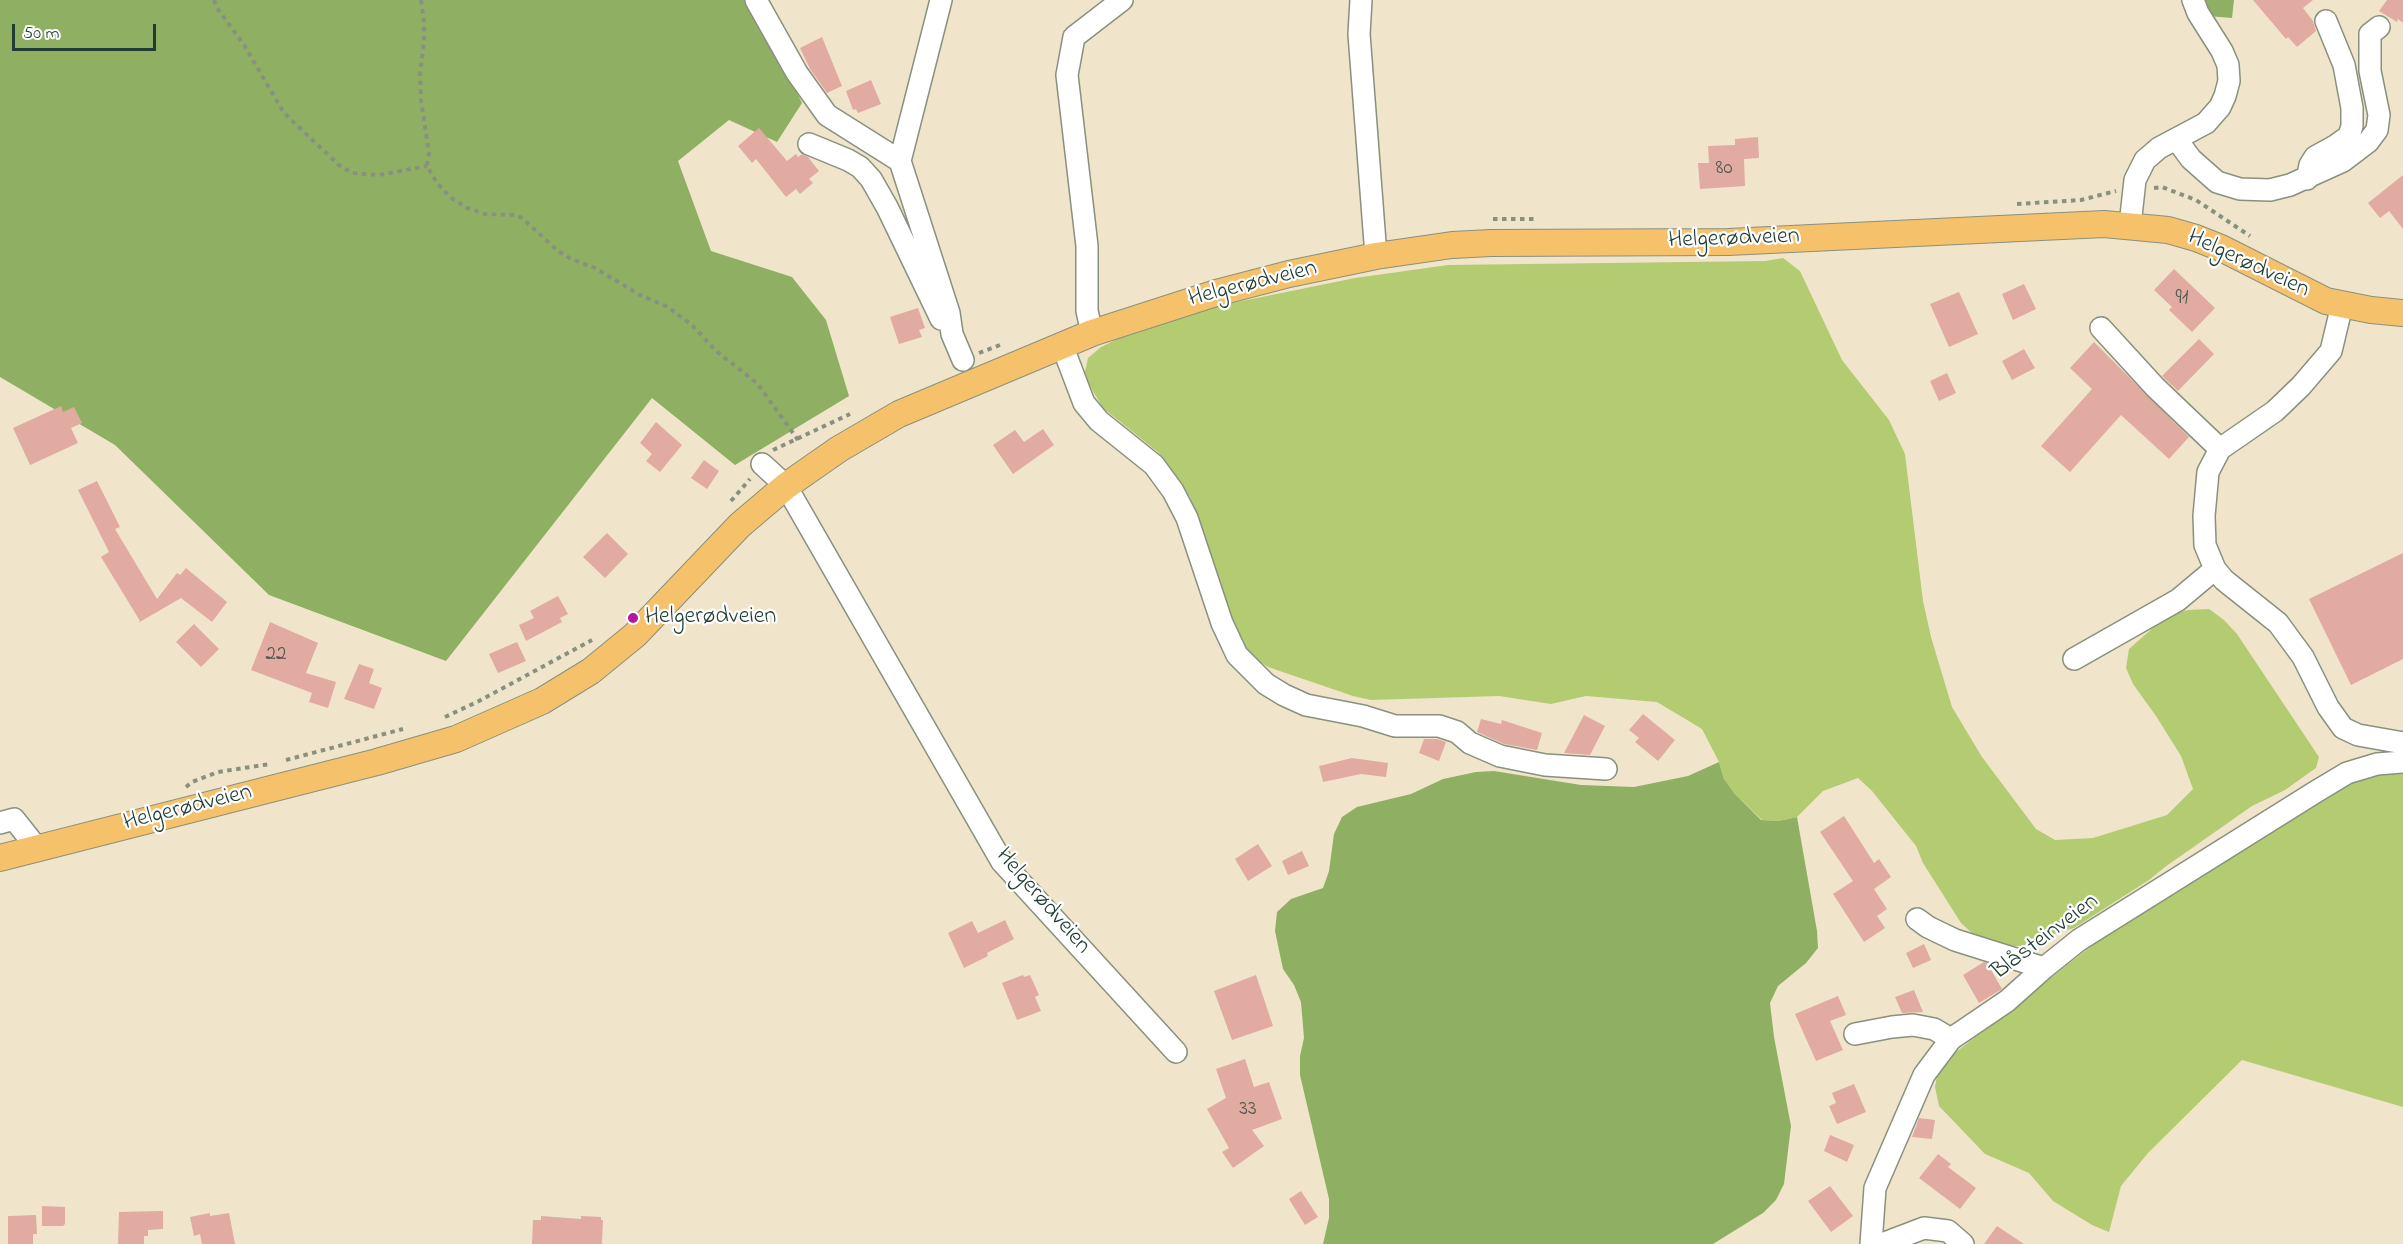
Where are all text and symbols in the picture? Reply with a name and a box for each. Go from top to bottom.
scale bar [15,12,159,50]
text: 50 m [23,21,60,47]
house number: 80 [1716,157,1732,183]
street label: Helgerødveien [1668,223,1800,257]
street label: Helgerødveien [2182,224,2314,306]
street label: Helgerødveien [1186,255,1320,315]
house number: 91 [2176,287,2188,313]
place label: Helgerødveien [645,604,776,632]
marker: Helgerødveien [626,611,640,625]
house number: 22 [266,643,286,669]
street label: Helgerødveien [121,779,255,839]
street label: Helgerødveien [988,843,1096,961]
street label: Blåsteinveien [1987,888,2105,988]
house number: 33 [1239,1098,1257,1124]

